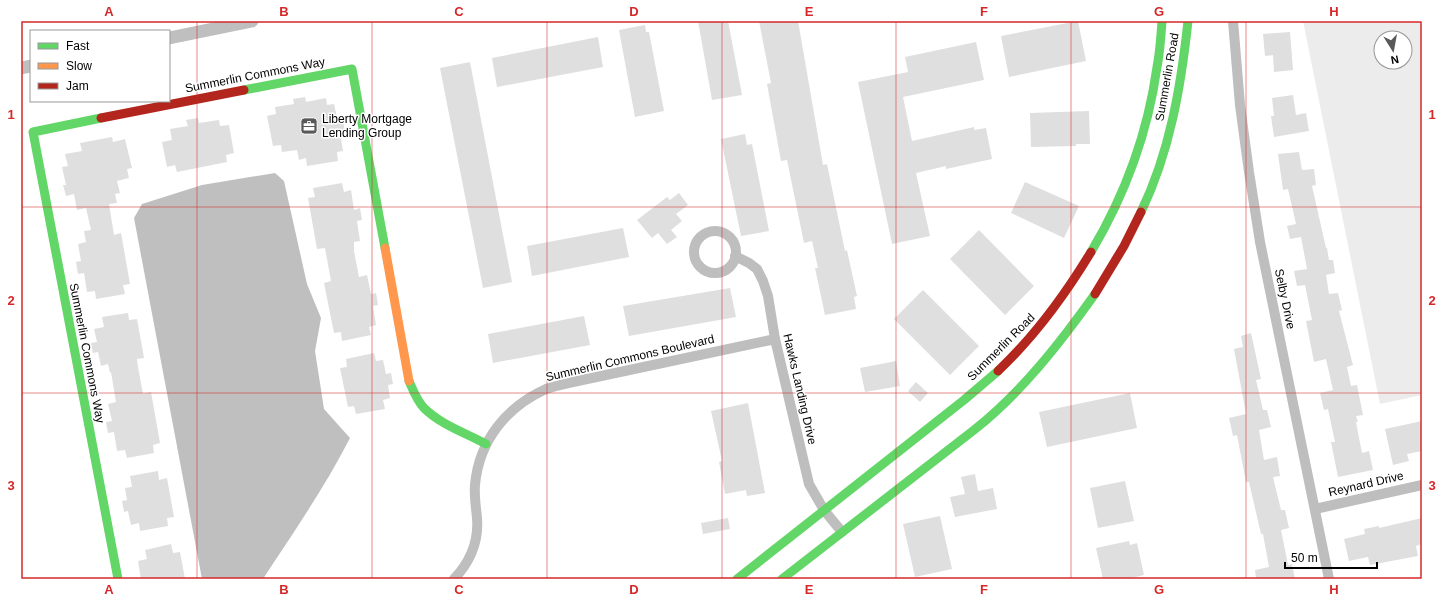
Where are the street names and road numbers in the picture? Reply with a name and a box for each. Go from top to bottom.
street label: Summerlin Road [1152,32,1182,122]
street label: Summerlin Commons Way [184,55,326,95]
street label: Selby Drive [1272,268,1298,331]
street label: Summerlin Commons Way [67,282,107,424]
street label: Summerlin Road [964,310,1038,384]
street label: Summerlin Commons Boulevard [544,332,716,384]
street label: Hawks Landing Drive [780,332,820,446]
street label: Reynard Drive [1327,468,1405,499]

